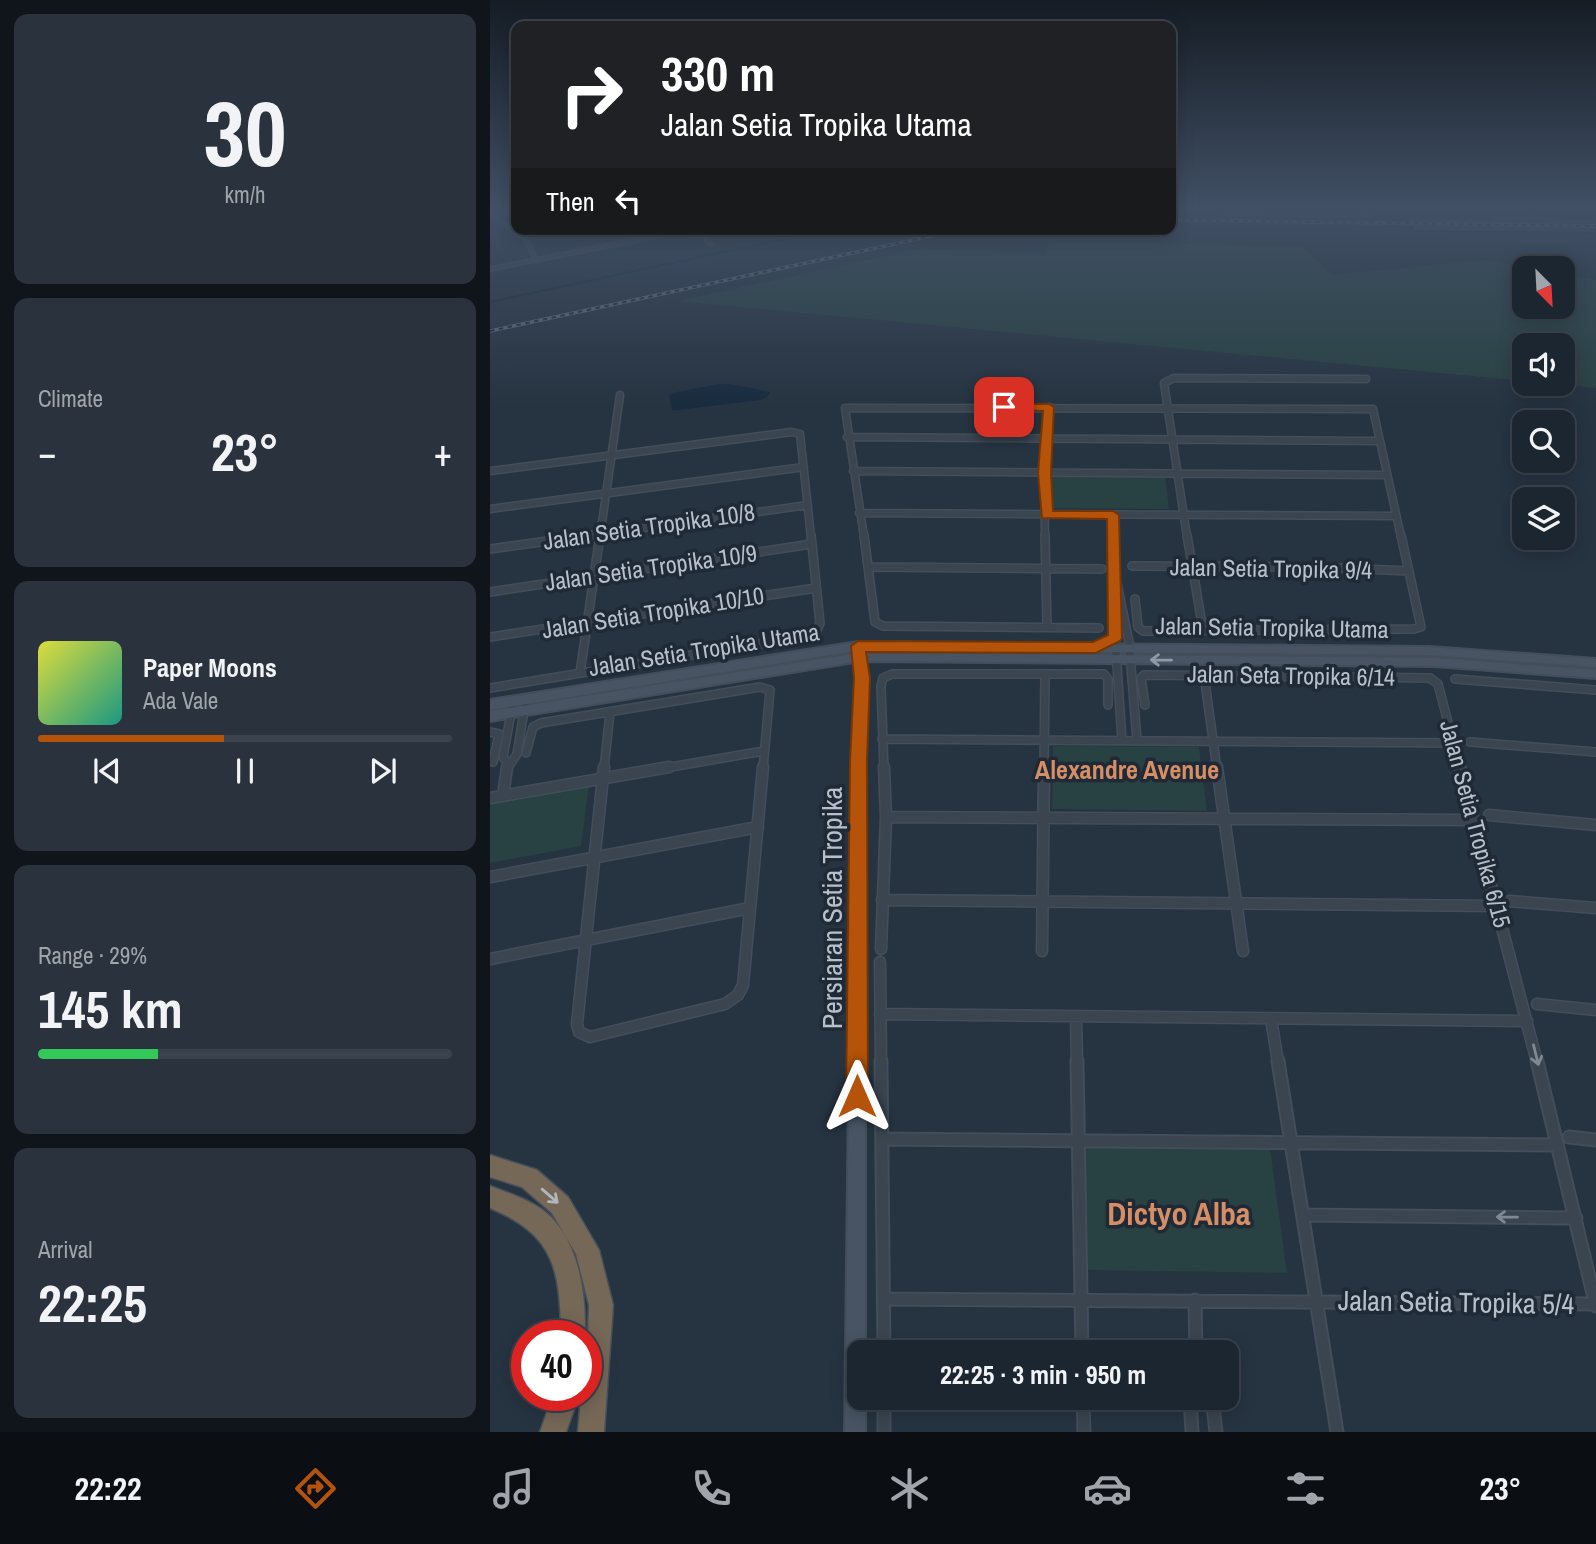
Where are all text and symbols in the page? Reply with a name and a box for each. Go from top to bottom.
text: 330 m [661,40,775,106]
icon: right [546,49,637,140]
text: 30 [204,72,287,194]
text: Jalan Setia Tropika Utama [661,103,972,146]
text: km/h [225,179,265,210]
icon: left [609,182,647,220]
text: Then [546,184,595,219]
north arrow [1512,256,1575,318]
map controls [1512,256,1575,550]
button: sound [1512,333,1575,396]
pin [974,377,1034,437]
text: Climate [38,383,103,414]
icon: arrive [985,388,1023,426]
button: search [1512,410,1575,473]
text: 23° [211,417,279,487]
text: − [38,427,56,478]
text: + [434,427,452,478]
button: layers [1512,487,1575,550]
street label: Jalan Setia Tropika 10/8 [541,495,757,557]
street label: Jalan Setia Tropika 10/9 [543,536,759,598]
street label: Jalan Setia Tropika 9/4 [1170,550,1373,586]
street label: Jalan Setia Tropika 10/10 [540,579,766,645]
street label: Jalan Setia Tropika Utama [1155,609,1389,645]
street label: Jalan Setia Tropika Utama [586,615,821,683]
text: Paper Moons [143,650,277,685]
one-way arrow [1149,653,1172,667]
street label: Jalan Seta Tropika 6/14 [1187,657,1395,693]
text: Ada Vale [143,685,218,716]
street label: Jalan Setia Tropika 6/15 [1433,717,1519,931]
icon: previous [88,752,126,790]
icon: pause [226,752,264,790]
icon: next [364,752,402,790]
district label: Alexandre Avenue [1035,752,1219,787]
street label: Persiaran Setia Tropika [813,787,851,1029]
text: Range · 29% [38,940,147,971]
text: 145 km [38,974,183,1044]
one-way arrow [1529,1043,1543,1066]
position arrow [820,1059,894,1133]
one-way arrow [541,1188,559,1204]
district label: Dictyo Alba [1107,1192,1251,1235]
one-way arrow [1496,1211,1519,1224]
text: Arrival [38,1234,93,1265]
text: 22:25 [38,1268,147,1338]
street label: Jalan Setia Tropika 5/4 [1338,1281,1575,1323]
speed limit sign: 40 [511,1320,602,1411]
text: 22:25 · 3 min · 950 m [940,1357,1146,1392]
icon: directions [291,1464,340,1513]
icon: music [489,1464,538,1513]
icon: phone [687,1464,736,1513]
icon: climate [885,1464,934,1513]
icon: car [1083,1464,1132,1513]
icon: filters [1281,1464,1330,1513]
text: 22:22 [75,1467,142,1510]
text: 23° [1479,1467,1521,1510]

